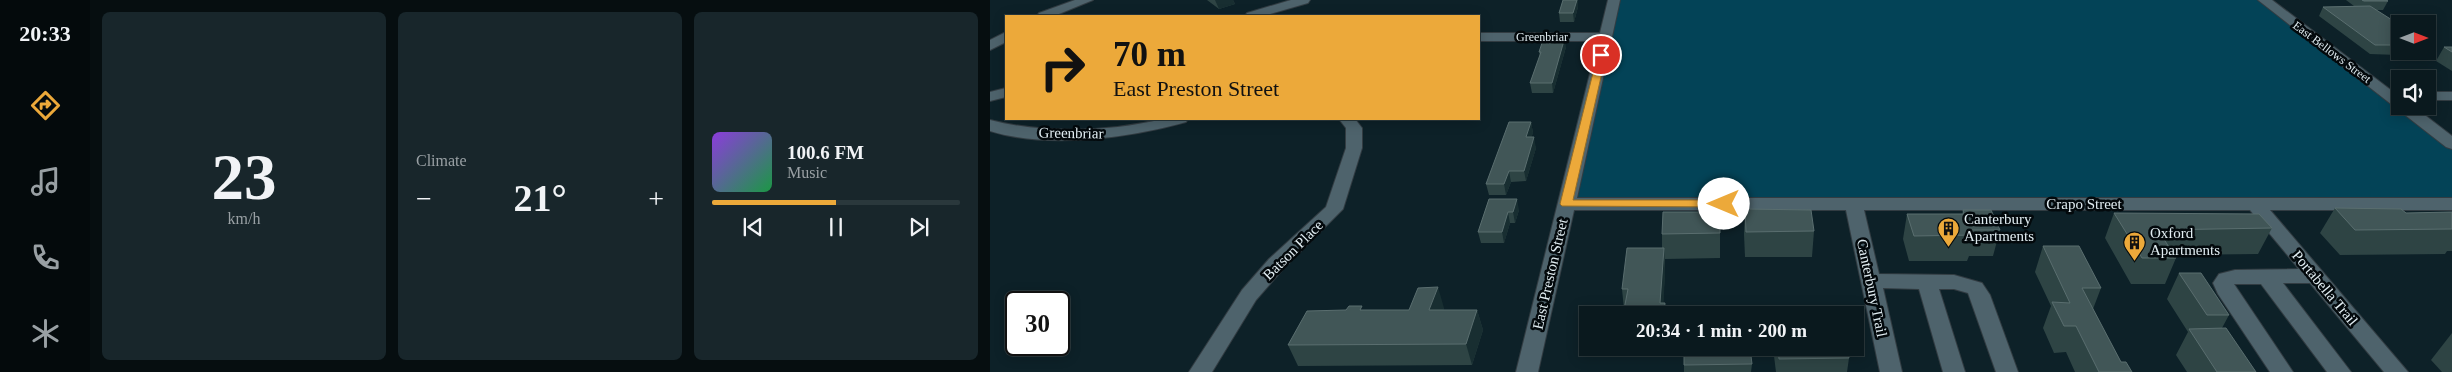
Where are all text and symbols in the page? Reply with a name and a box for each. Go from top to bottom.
north arrow [2391,15,2436,60]
map controls [2391,15,2436,115]
street label: East Bellows Street [2290,18,2374,86]
text: 20:33 [19,21,71,46]
street label: Greenbriar [1516,30,1568,44]
pin [1580,34,1622,76]
icon: right [1030,35,1095,100]
text: 70 m [1113,35,1186,74]
icon: arrive [1587,41,1615,69]
button: sound [2391,70,2436,115]
text: East Preston Street [1113,76,1279,101]
icon: directions [28,88,63,123]
street label: Greenbriar [1038,124,1104,142]
text: 23 [212,141,277,213]
text: 100.6 FM [787,142,864,163]
text: Climate [416,152,467,169]
icon: music [28,164,63,199]
text: Music [787,164,827,181]
text: 21° [513,177,567,219]
position arrow [1697,177,1749,229]
text: − [416,183,432,214]
text: + [648,183,664,214]
street label: Crapo Street [2046,196,2123,212]
text: km/h [228,210,260,227]
place label: Canterbury Apartments [1964,211,2034,244]
icon: previous [739,213,767,241]
icon: pause [822,213,850,241]
icon: next [905,213,933,241]
street label: East Preston Street [1529,216,1571,331]
building icon: Canterbury Apartments [1936,216,1960,247]
street label: Batson Place [1260,217,1326,283]
place label: Oxford Apartments [2150,225,2220,258]
building icon: Oxford Apartments [2122,230,2146,261]
street label: Canterbury Trail [1854,238,1890,338]
icon: phone [28,240,63,275]
street label: Portabella Trail [2289,247,2361,329]
speed limit sign: 30 [1005,291,1070,356]
icon: climate [28,316,63,351]
text: 20:34 · 1 min · 200 m [1636,320,1807,341]

